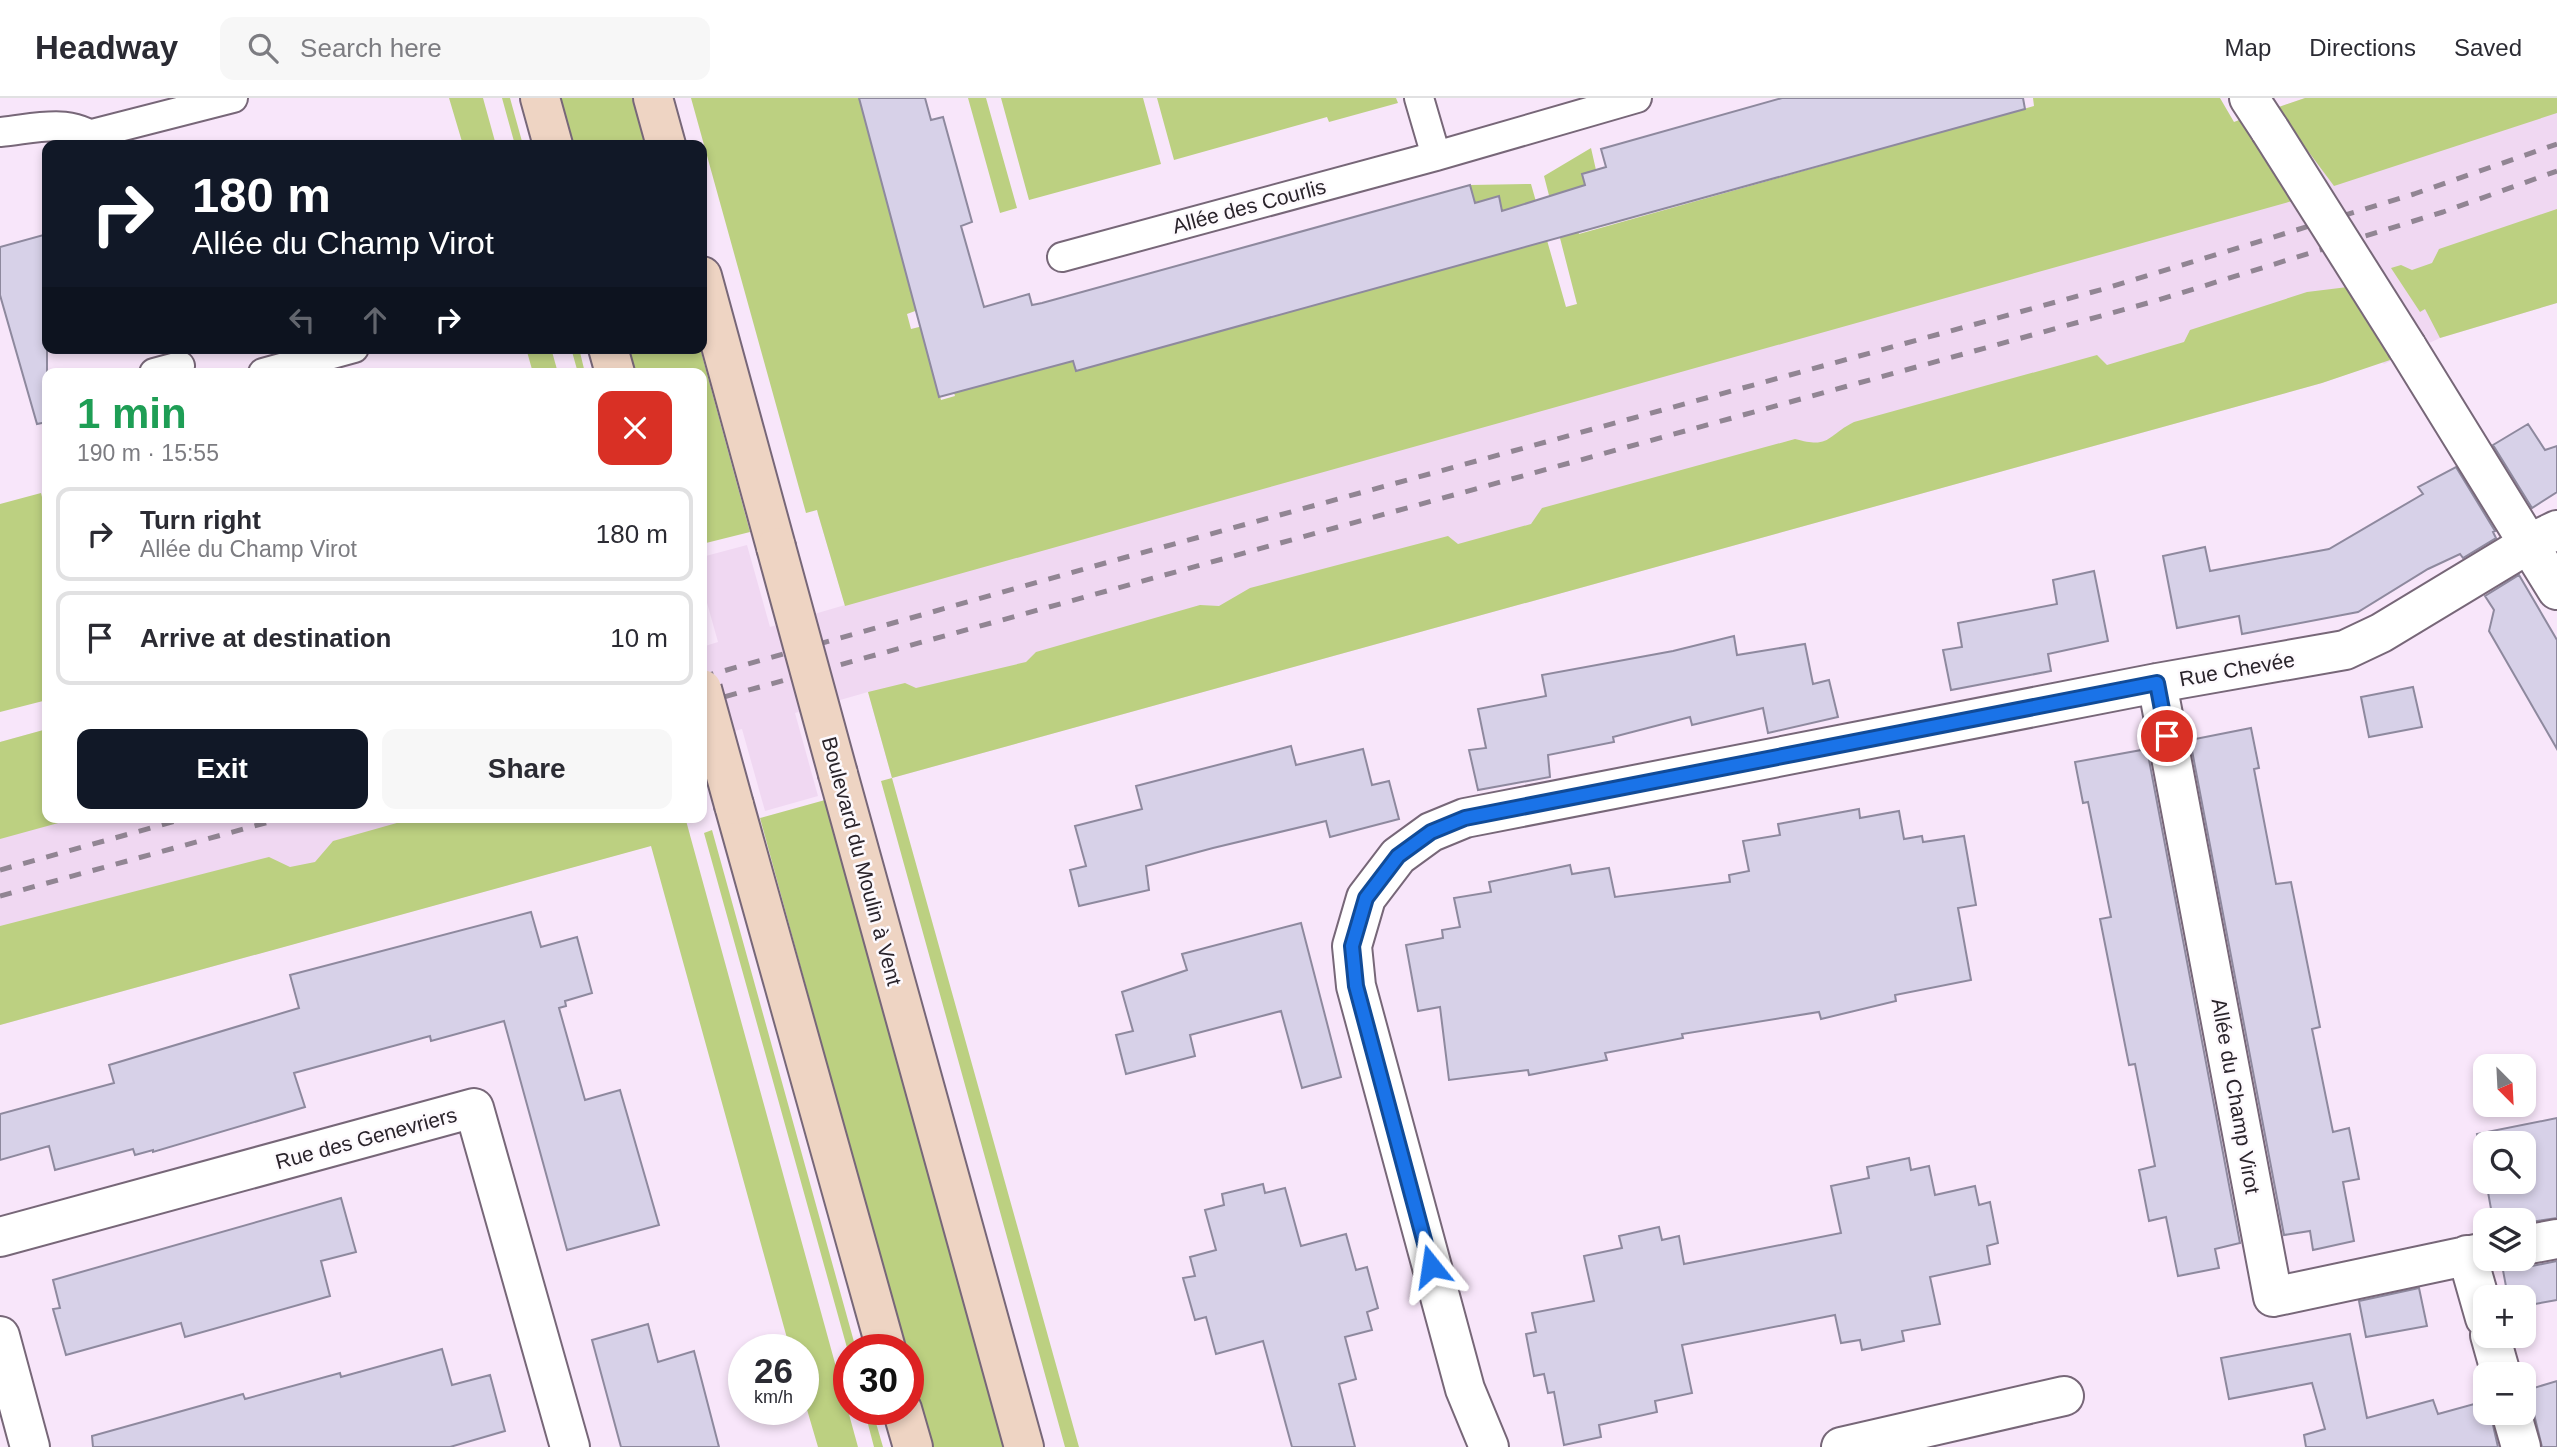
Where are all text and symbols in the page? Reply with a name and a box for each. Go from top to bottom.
search box [220,17,710,80]
text: Headway [35,29,178,66]
icon: search [244,29,282,67]
text: Search here [300,33,442,63]
text: Map [2225,34,2271,61]
text: Directions [2309,34,2416,61]
text: Saved [2454,34,2522,61]
icon: right [77,168,168,259]
text: 180 m [192,168,331,222]
street label: Allée des Courlis [1170,174,1328,238]
text: Allée du Champ Virot [192,225,494,261]
icon: left [283,301,321,339]
icon: ahead [356,301,394,339]
icon: right [429,301,467,339]
text: 1 min [77,390,187,437]
button: close [598,391,672,465]
text: 190 m · 15:55 [77,440,219,466]
text: Turn right [140,505,261,535]
icon: right [81,515,119,553]
text: 180 m [596,519,668,549]
text: Allée du Champ Virot [140,536,357,562]
icon: arrive [81,619,119,657]
text: Arrive at destination [140,623,391,653]
text: 10 m [610,623,668,653]
street label: Rue Chevée [2178,648,2296,690]
pin [2137,706,2197,766]
icon: arrive [2148,717,2186,755]
button: Exit [77,729,368,809]
button: Share [382,729,672,809]
street label: Boulevard du Moulin à Vent [818,734,906,988]
street label: Allée du Champ Virot [2207,996,2265,1196]
north arrow [2473,1054,2536,1116]
map controls [2473,1054,2536,1425]
street label: Rue des Genevriers [273,1103,459,1173]
button: search [2473,1131,2536,1194]
button: layers [2473,1208,2536,1271]
position arrow [1394,1229,1468,1303]
button: + [2473,1285,2536,1348]
speed limit sign: 30 [833,1334,924,1425]
text: 26 [754,1351,793,1390]
button: − [2473,1362,2536,1425]
text: km/h [754,1387,793,1407]

